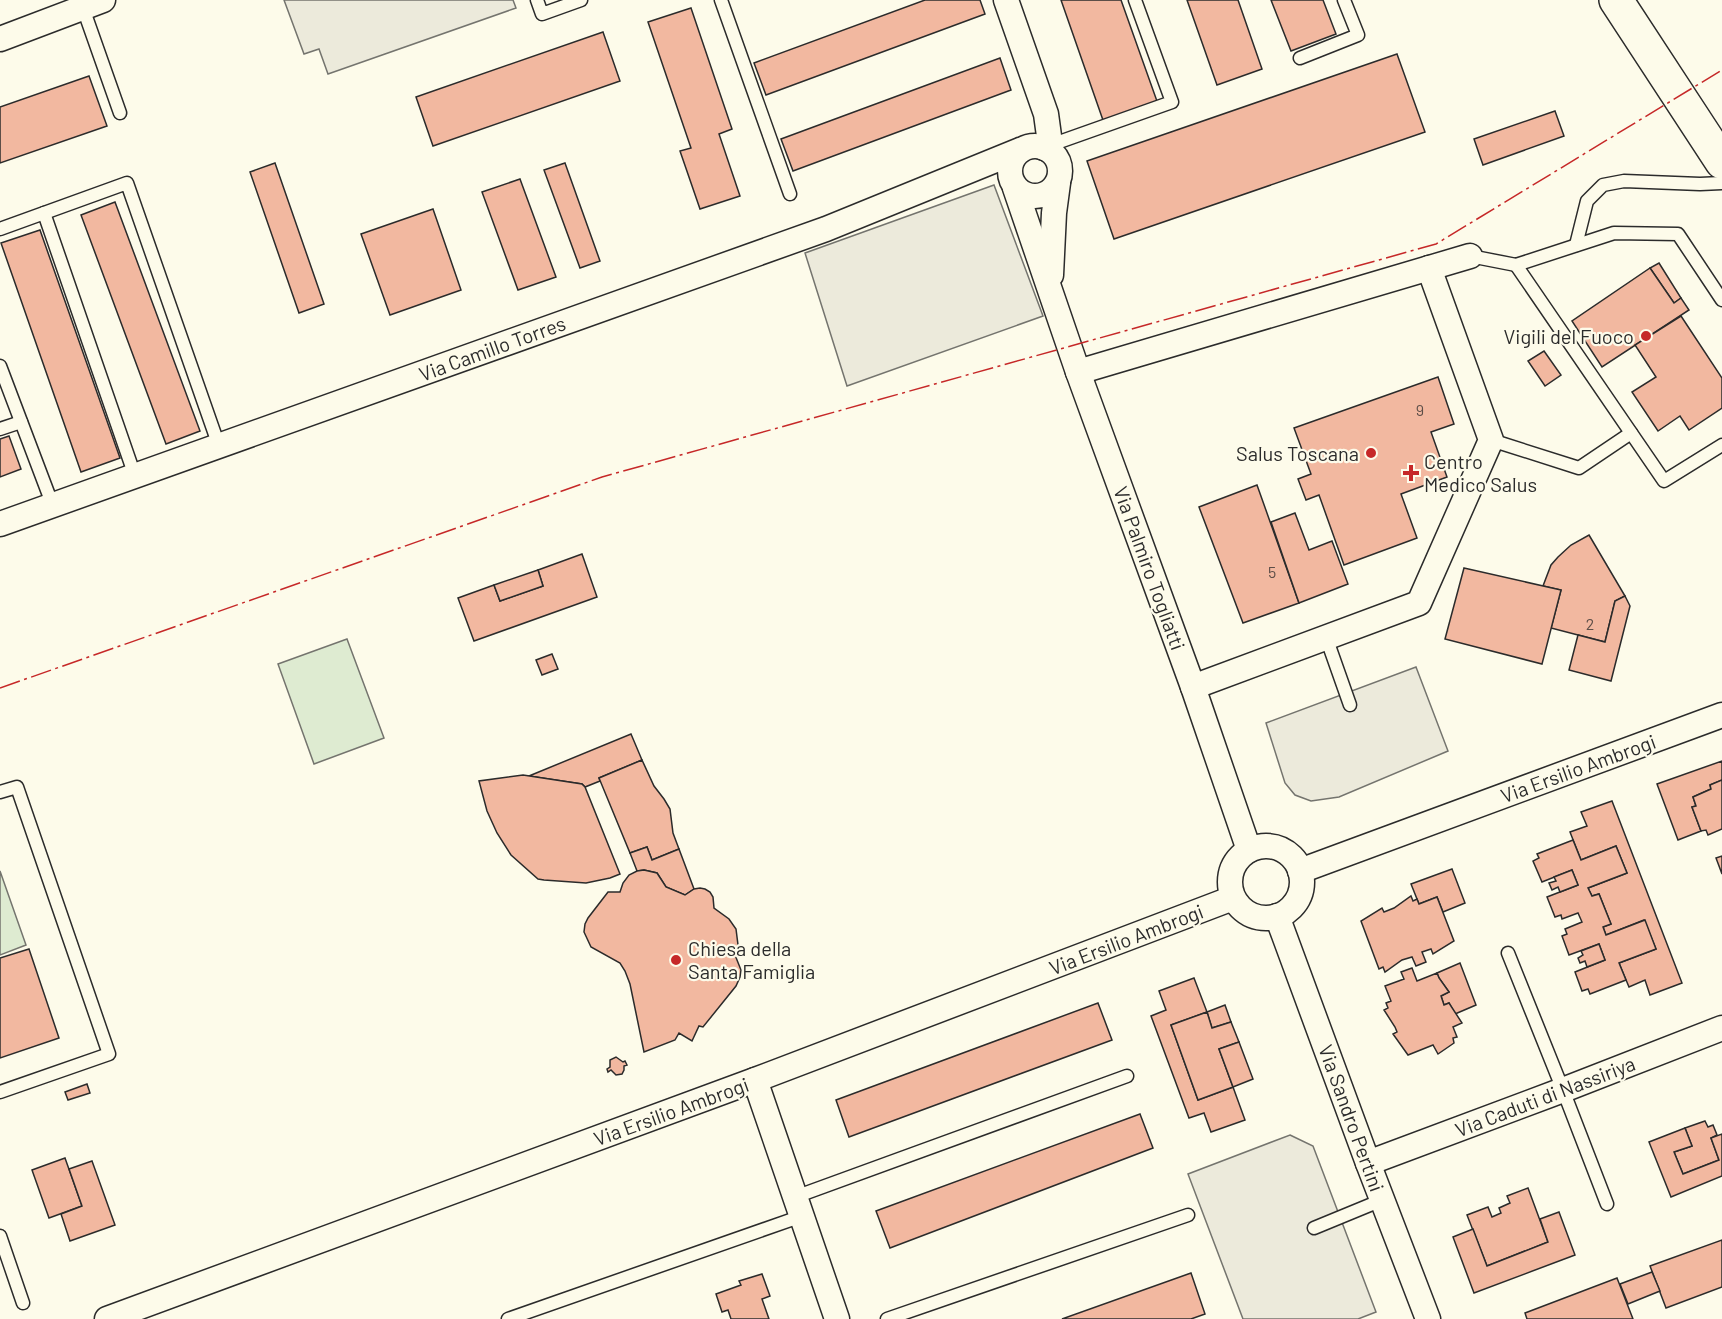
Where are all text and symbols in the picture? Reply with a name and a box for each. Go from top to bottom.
street label: Via Camillo Torres [415,310,569,386]
place label: Vigili del Fuoco [1504,324,1634,348]
marker: Vigili del Fuoco [1639,329,1653,343]
house number: 9 [1416,400,1424,419]
place label: Salus Toscana [1236,441,1359,465]
marker: Salus Toscana [1364,446,1378,460]
place label: Centro Medico Salus [1424,449,1537,496]
marker: Centro Medico Salus [1402,464,1420,482]
street label: Via Palmiro Togliatti [1109,483,1191,653]
house number: 5 [1268,562,1276,581]
house number: 2 [1586,614,1594,633]
street label: Via Ersilio Ambrogi [1497,729,1659,807]
street label: Via Ersilio Ambrogi [1046,899,1206,979]
place label: Chiesa della Santa Famiglia [688,936,815,983]
marker: Chiesa della Santa Famiglia [669,953,683,967]
street label: Via Sandro Pertini [1314,1041,1390,1195]
street label: Via Caduti di Nassiriya [1452,1051,1638,1141]
street label: Via Ersilio Ambrogi [590,1072,752,1150]

